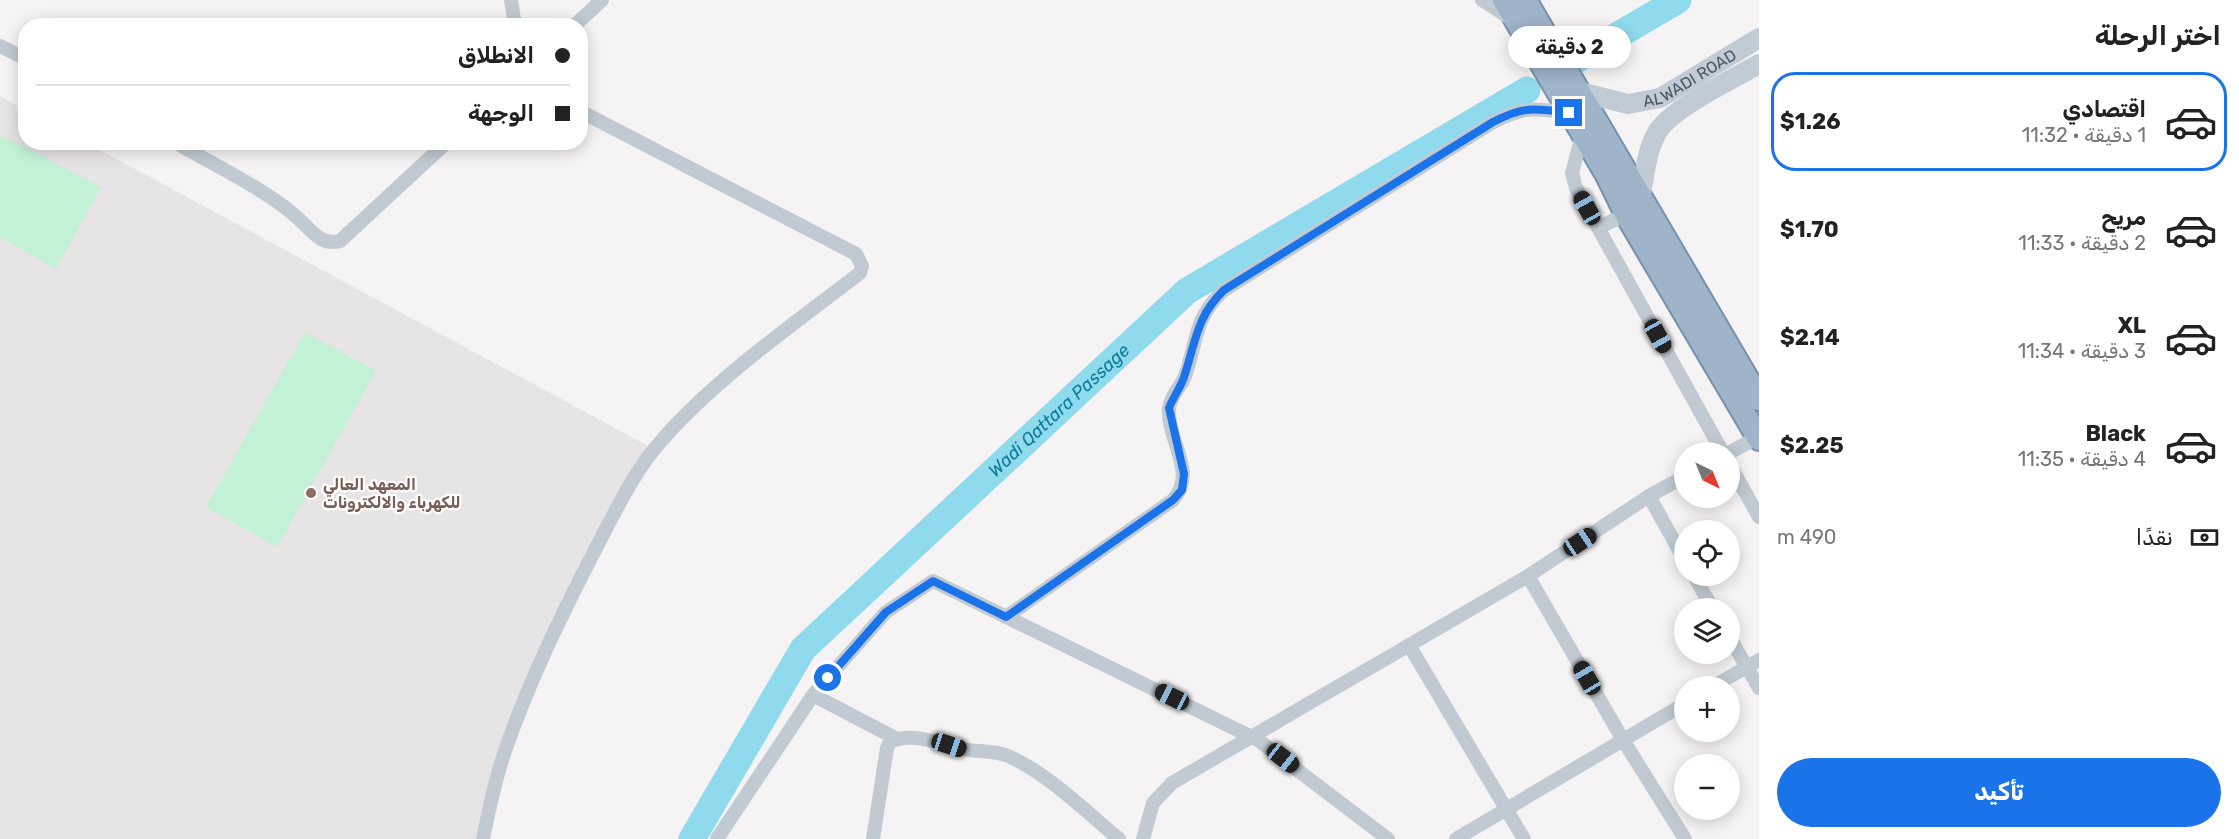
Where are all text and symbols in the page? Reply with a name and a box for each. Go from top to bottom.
text: اختر الرحلة [2095,20,2221,52]
callout: 2 دقيقة [1508,26,1630,68]
text: 2 دقيقة [1535,35,1604,59]
text: الانطلاق [458,42,534,69]
street label: ALWADI ROAD [1641,45,1739,111]
icon: car [2164,95,2218,149]
text: اقتصادي [2063,96,2146,123]
route end [1555,99,1582,126]
text: الوجهة [468,100,534,127]
text: $1.26 [1780,108,1841,135]
text: 1 دقيقة · 11:32 [2022,123,2146,147]
car [1570,188,1604,228]
icon: car [2164,203,2218,257]
text: مريح [2101,204,2146,231]
text: $1.70 [1780,216,1839,243]
text: 2 دقيقة · 11:33 [2018,231,2146,255]
icon: car [2164,311,2218,365]
text: XL [2118,312,2146,339]
car [1641,316,1675,356]
text: $2.14 [1780,324,1840,351]
water label: Wadi Qattara Passage [984,339,1134,482]
text: 3 دقيقة · 11:34 [2018,339,2146,363]
icon: car [2164,419,2218,473]
text: Black [2085,420,2146,447]
text: $2.25 [1780,432,1844,459]
north arrow [1674,442,1740,508]
map controls [1674,442,1740,820]
text: 4 دقيقة · 11:35 [2018,447,2146,471]
place label: المعهد العالي للكهرباء والالكترونات [323,475,461,512]
marker: المعهد العالي للكهرباء والالكترونات [304,486,318,500]
button: locate [1674,520,1740,586]
icon: cash [2188,521,2221,554]
text: نقدًا [2136,524,2173,551]
car [1560,525,1600,559]
text: 490 m [1777,525,1837,549]
button: layers [1674,598,1740,664]
car [1570,658,1604,698]
route start [814,664,841,691]
button: + [1674,676,1740,742]
car [1152,681,1192,713]
car [929,731,969,759]
car [1263,740,1303,776]
button: − [1674,754,1740,820]
button: تأكيد [1777,758,2221,827]

